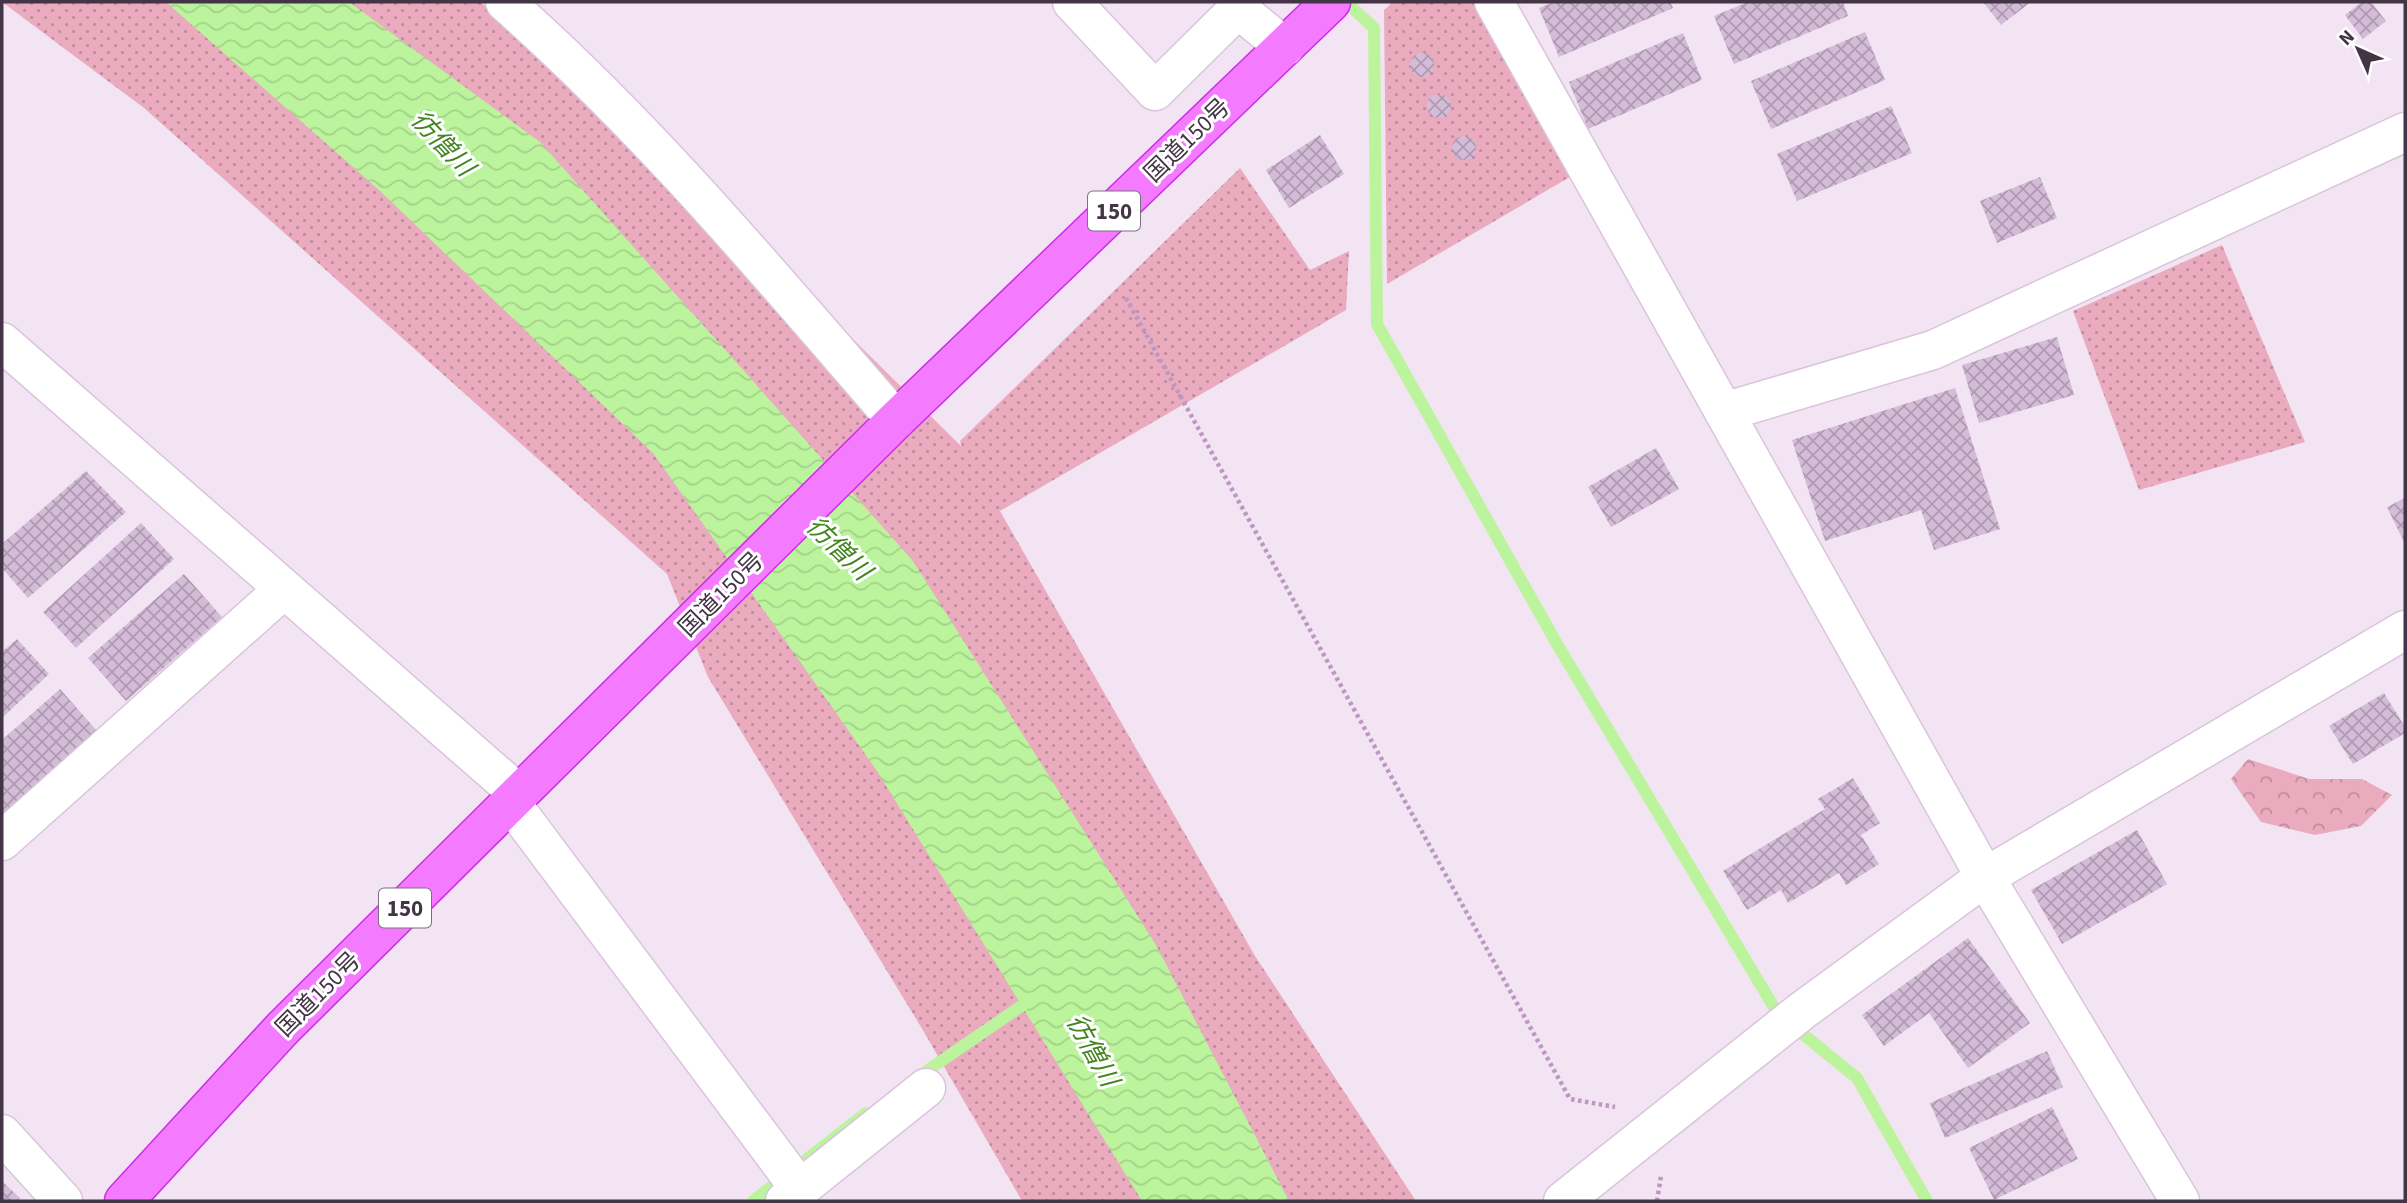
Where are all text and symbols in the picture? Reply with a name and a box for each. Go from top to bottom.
north arrow [2323,14,2393,84]
text: N [2333,24,2361,52]
street label: 国道150号 [1136,90,1238,190]
water label: 彷僧川 [403,102,485,187]
road number: 150 [1088,192,1140,230]
water label: 彷僧川 [798,508,882,591]
street label: 国道150号 [671,544,772,645]
road number: 150 [379,888,431,928]
street label: 国道150号 [268,944,369,1045]
water label: 彷僧川 [1057,1007,1129,1096]

